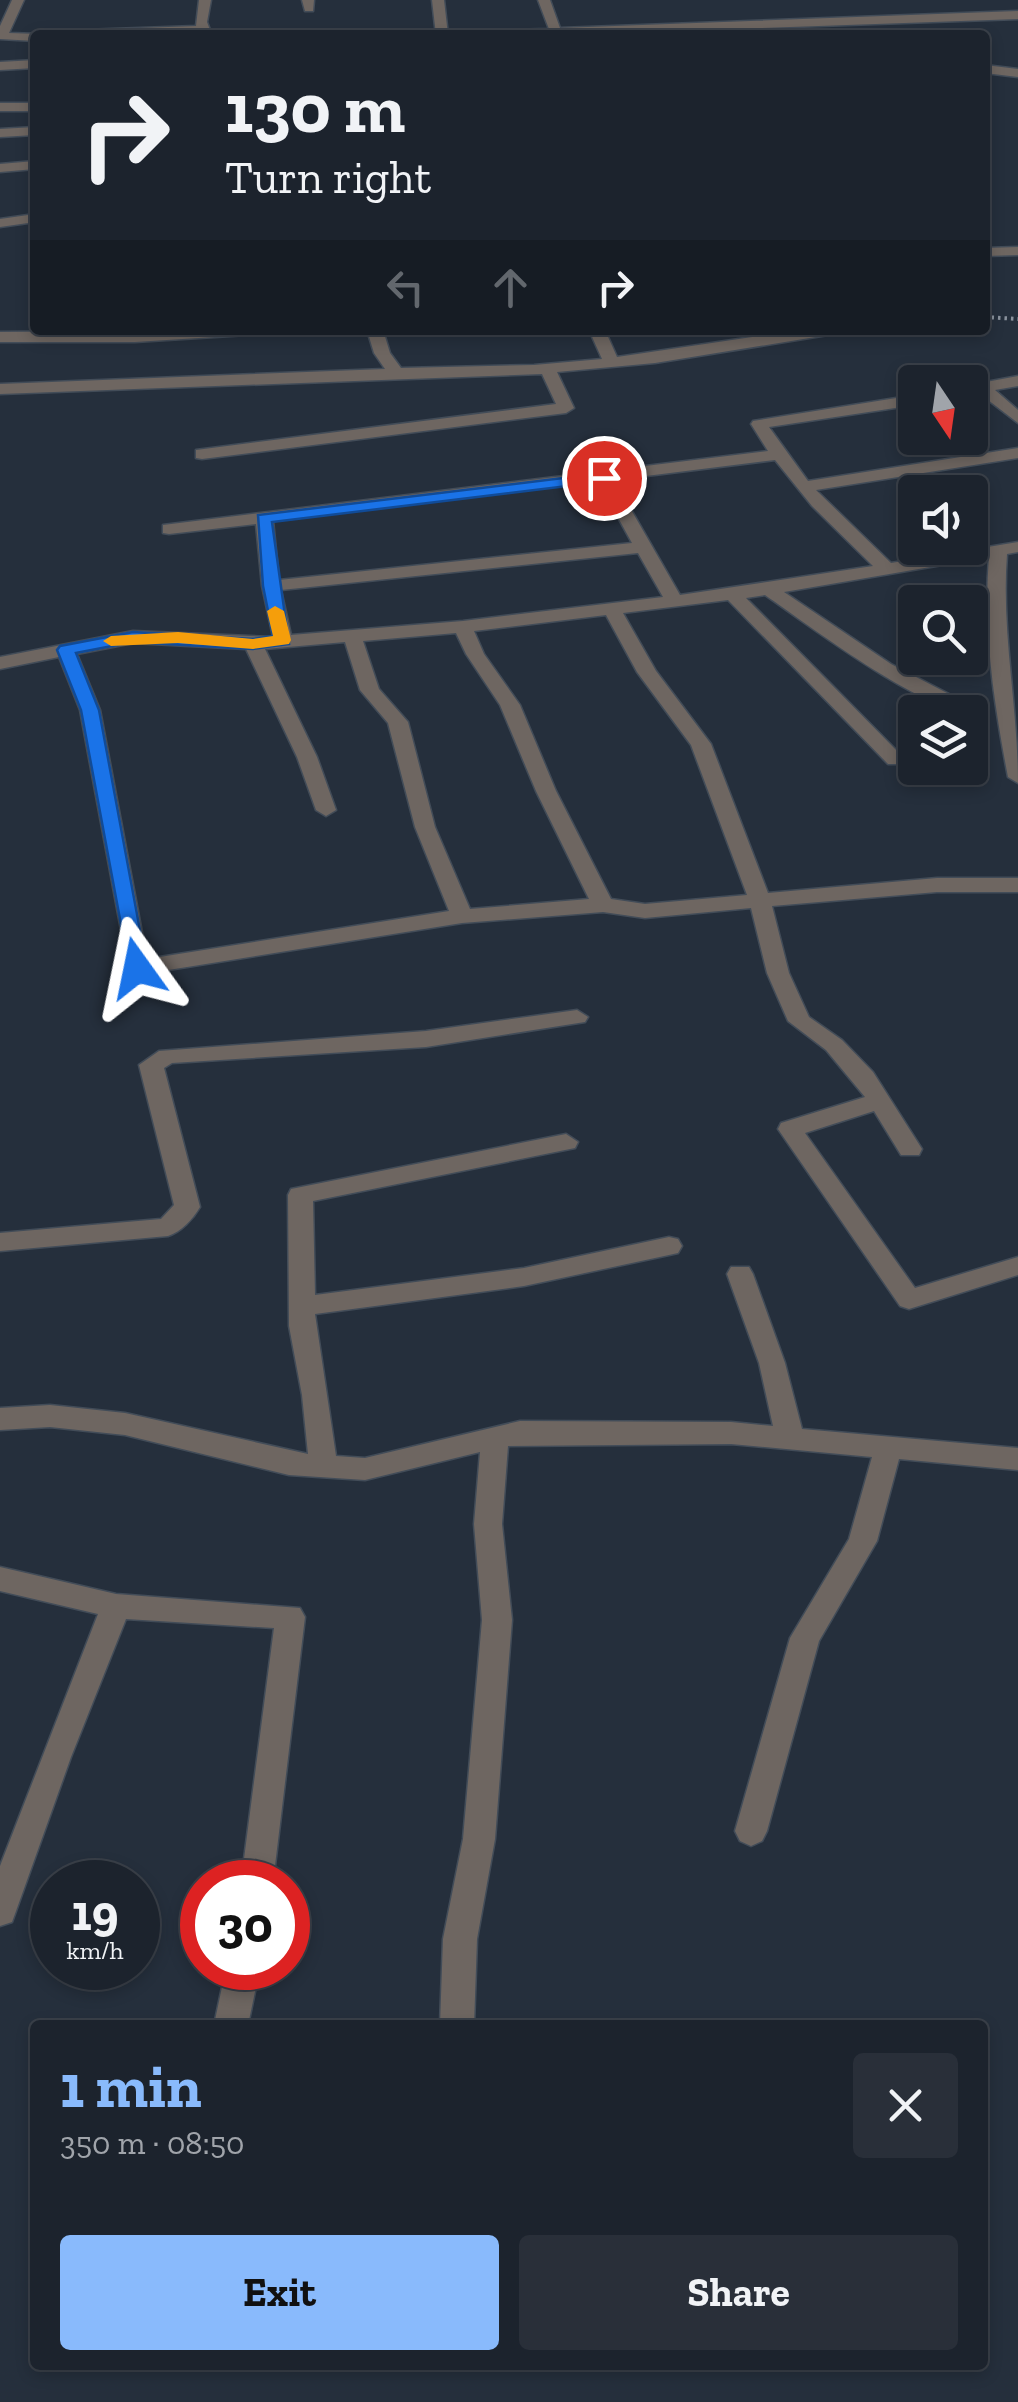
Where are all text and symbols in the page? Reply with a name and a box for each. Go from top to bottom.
text: 130 m [225,66,405,150]
icon: right [60,70,190,200]
text: Turn right [225,151,431,205]
icon: left [378,260,433,315]
icon: ahead [483,260,538,315]
icon: right [588,260,643,315]
north arrow [898,365,988,455]
map controls [898,365,988,785]
pin [562,436,647,521]
icon: arrive [577,451,632,506]
button: sound [898,475,988,565]
button: search [898,585,988,675]
button: layers [898,695,988,785]
position arrow [85,916,189,1020]
speed limit sign: 30 [180,1860,310,1990]
text: 19 [72,1883,118,1943]
text: km/h [66,1935,124,1965]
text: 1 min [60,2050,202,2122]
button: close [853,2053,958,2158]
text: 350 m · 08:50 [60,2124,245,2162]
button: Exit [60,2235,499,2350]
button: Share [519,2235,958,2350]

